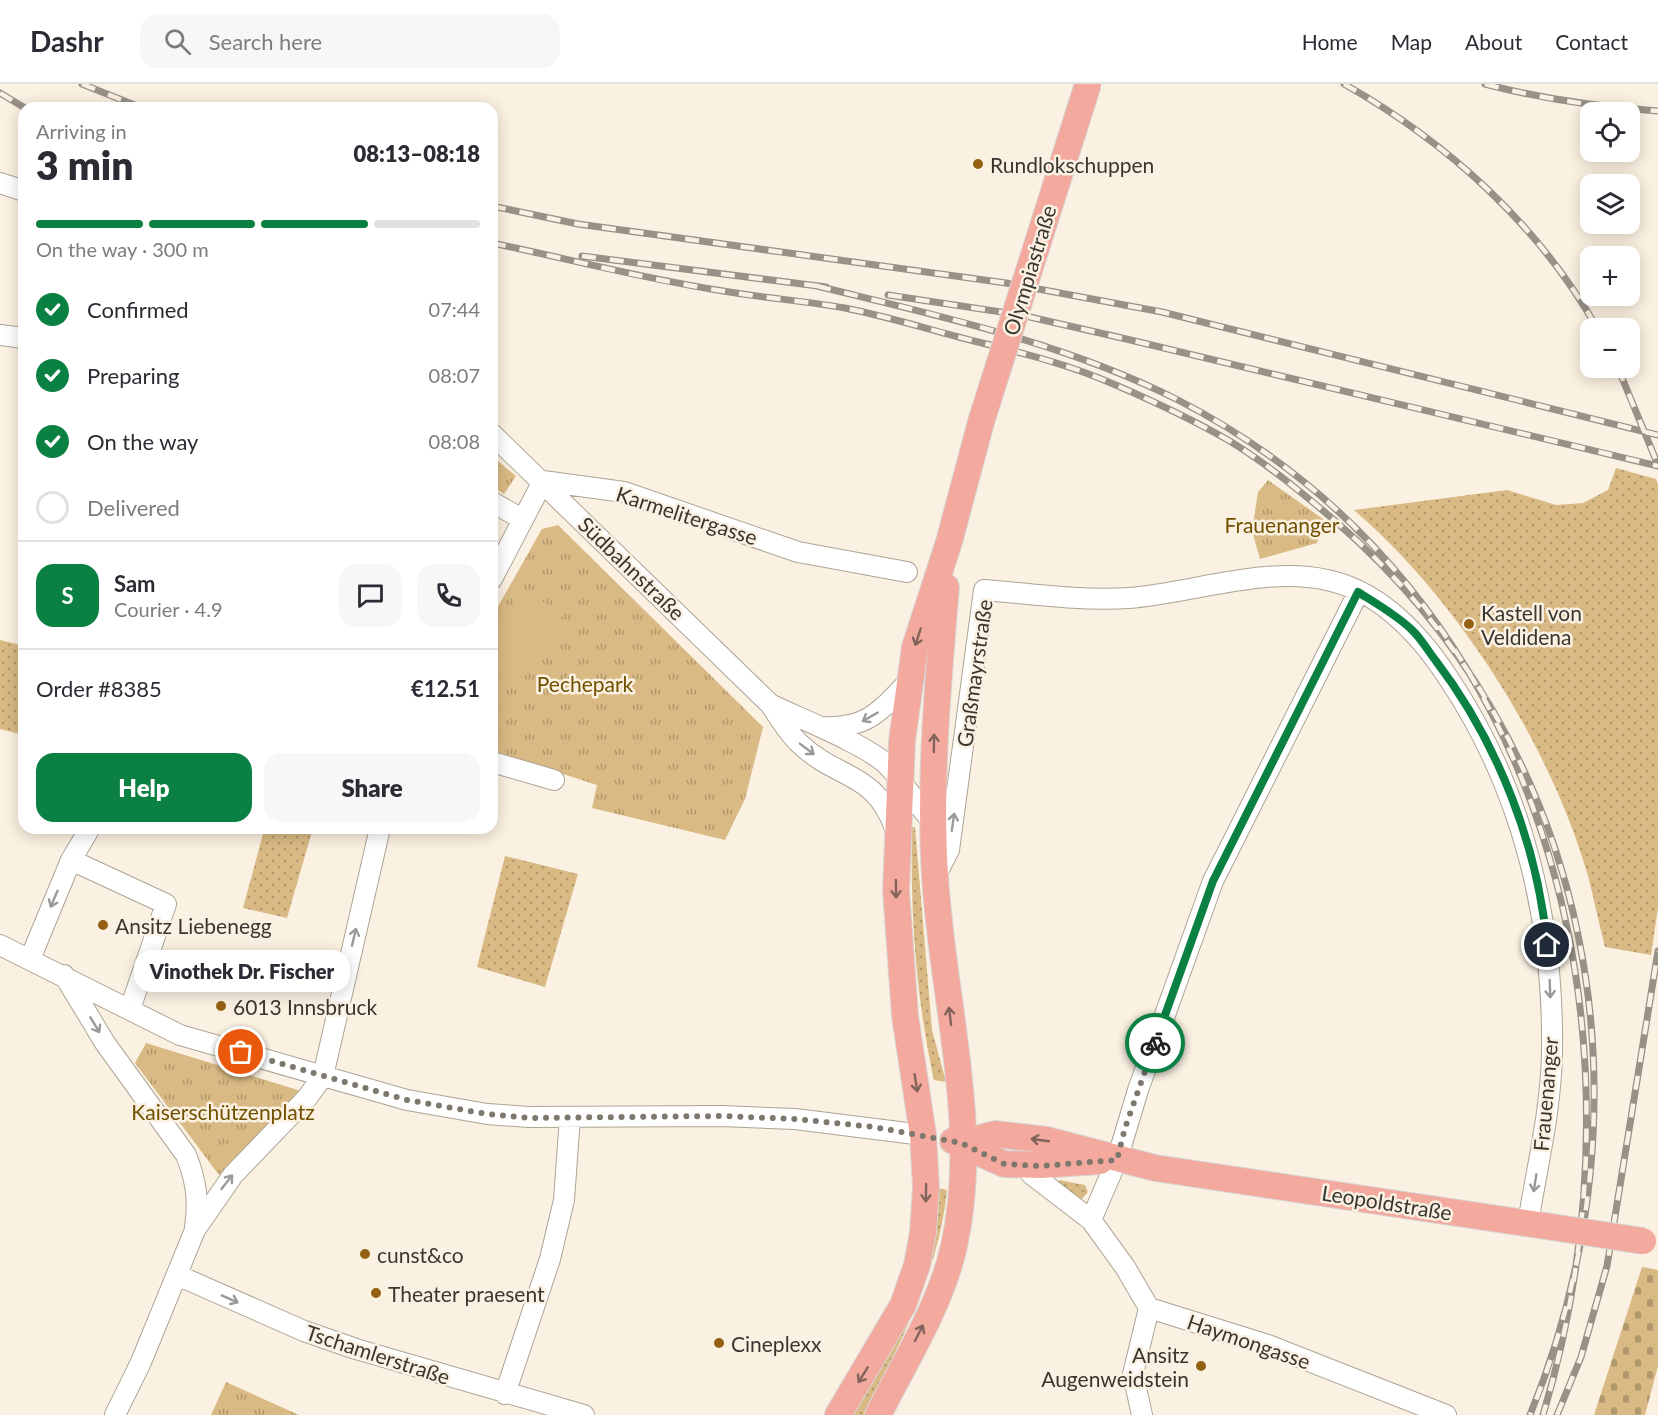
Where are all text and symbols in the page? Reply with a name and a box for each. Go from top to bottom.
search box [140,14,560,68]
text: Dashr [30,24,104,58]
icon: search [161,25,194,58]
text: Search here [209,28,322,55]
text: Home [1302,29,1358,54]
text: Map [1391,29,1432,54]
text: About [1465,29,1522,54]
text: Contact [1555,29,1628,54]
map controls [1580,102,1640,378]
button: locate [1580,102,1640,162]
text: Arriving in [36,119,127,143]
text: 08:13–08:18 [354,140,480,167]
text: 3 min [36,142,133,188]
place label: Rundlokschuppen [990,152,1154,177]
marker: Rundlokschuppen [971,157,985,171]
button: layers [1580,174,1640,234]
street label: Olympiastraße [997,202,1061,338]
text: On the way · 300 m [36,237,209,261]
button: + [1580,246,1640,306]
icon: check [36,293,69,326]
text: Confirmed [87,296,189,323]
text: 07:44 [429,297,480,321]
button: − [1580,318,1640,378]
icon: check [36,359,69,392]
text: Preparing [87,362,179,389]
text: 08:07 [429,363,480,387]
icon: check [36,425,69,458]
text: On the way [87,428,198,455]
text: 08:08 [429,429,480,453]
street label: Karmelitergasse [613,480,761,550]
text: Delivered [87,494,180,521]
street label: Südbahnstraße [574,511,690,625]
park label: Frauenanger [1224,512,1340,537]
button: chat [339,564,402,627]
button: phone [417,564,480,627]
text: Sam [114,570,156,597]
text: S [61,582,74,609]
text: Courier · 4.9 [114,597,223,621]
street label: Graßmayrstraße [951,598,997,748]
place label: Kastell von Veldidena [1481,600,1582,649]
marker: Kastell von Veldidena [1462,617,1476,631]
one-way arrow [912,627,923,646]
park label: Pechepark [537,671,634,696]
text: Order #8385 [36,675,162,702]
text: €12.51 [411,675,480,702]
one-way arrow [862,711,879,723]
one-way arrow [928,734,940,754]
one-way arrow [798,742,814,755]
button: Help [36,753,252,822]
button: Share [264,753,480,822]
one-way arrow [947,813,958,833]
one-way arrow [890,879,902,899]
one-way arrow [48,889,59,907]
place label: Ansitz Liebenegg [115,913,272,938]
marker: Ansitz Liebenegg [96,918,110,932]
pin [1521,919,1572,970]
one-way arrow [349,928,361,947]
icon: home [1530,928,1563,961]
callout: Vinothek Dr. Fischer [133,950,349,992]
text: Vinothek Dr. Fischer [150,959,334,983]
one-way arrow [1544,978,1555,998]
place label: 6013 Innsbruck [233,994,377,1019]
marker: 6013 Innsbruck [214,999,228,1013]
one-way arrow [944,1007,955,1027]
courier [1125,1013,1185,1073]
one-way arrow [89,1016,101,1033]
pin [215,1026,266,1077]
icon: bike [1139,1027,1172,1060]
icon: bag [224,1035,257,1068]
street label: Frauenanger [1528,1035,1562,1152]
one-way arrow [911,1073,922,1092]
park label: Kaiserschützenplatz [131,1099,315,1124]
one-way arrow [1031,1134,1051,1145]
one-way arrow [1529,1172,1540,1192]
one-way arrow [221,1174,234,1190]
street label: Leopoldstraße [1320,1179,1454,1225]
one-way arrow [920,1183,932,1203]
place label: cunst&co [377,1242,464,1267]
marker: cunst&co [358,1247,372,1261]
place label: Theater praesent [388,1281,545,1306]
marker: Theater praesent [369,1286,383,1300]
one-way arrow [221,1294,239,1305]
street label: Haymongasse [1184,1308,1314,1374]
street label: Tschamlerstraße [303,1319,453,1389]
one-way arrow [914,1325,925,1343]
place label: Cineplexx [731,1331,822,1356]
marker: Cineplexx [712,1336,726,1350]
place label: Ansitz Augenweidstein [1041,1342,1189,1391]
marker: Ansitz Augenweidstein [1194,1359,1208,1373]
one-way arrow [857,1366,869,1383]

